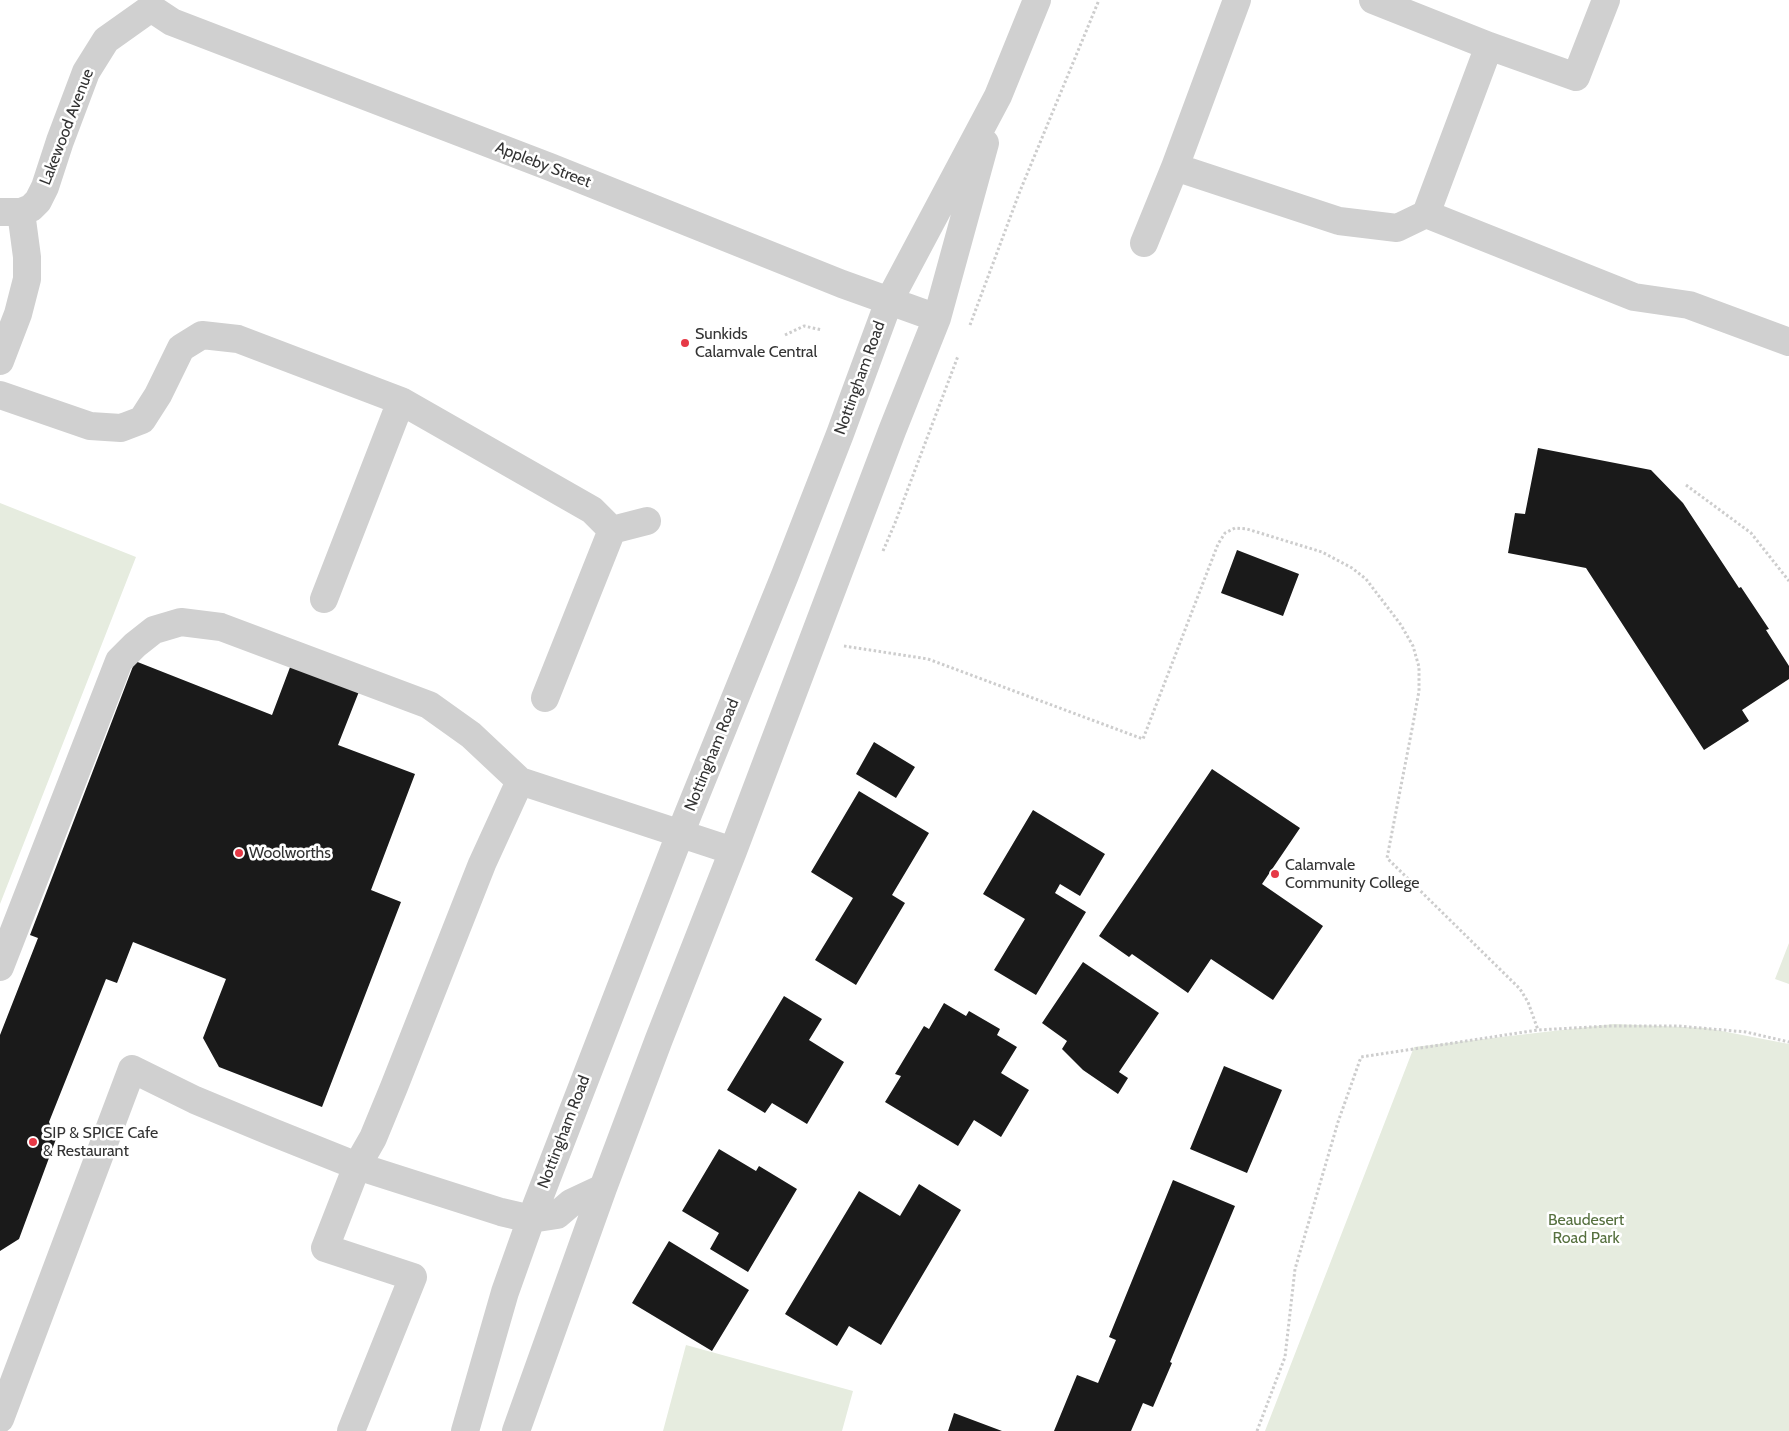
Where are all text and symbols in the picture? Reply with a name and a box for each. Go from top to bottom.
street label: Lakewood Avenue [36,66,98,188]
street label: Appleby Street [492,138,594,192]
street label: Nottingham Road [831,319,889,437]
place label: Sunkids Calamvale Central [695,324,817,362]
marker: Sunkids Calamvale Central [679,337,691,349]
street label: Nottingham Road [681,696,743,814]
place label: Woolworths [249,843,331,863]
marker: Woolworths [233,847,245,859]
place label: Calamvale Community College [1285,855,1420,893]
marker: Calamvale Community College [1269,868,1281,880]
street label: Nottingham Road [534,1073,594,1191]
place label: SIP & SPICE Cafe & Restaurant [43,1123,158,1161]
marker: SIP & SPICE Cafe & Restaurant [27,1136,39,1148]
park label: Beaudesert Road Park [1548,1210,1624,1248]

